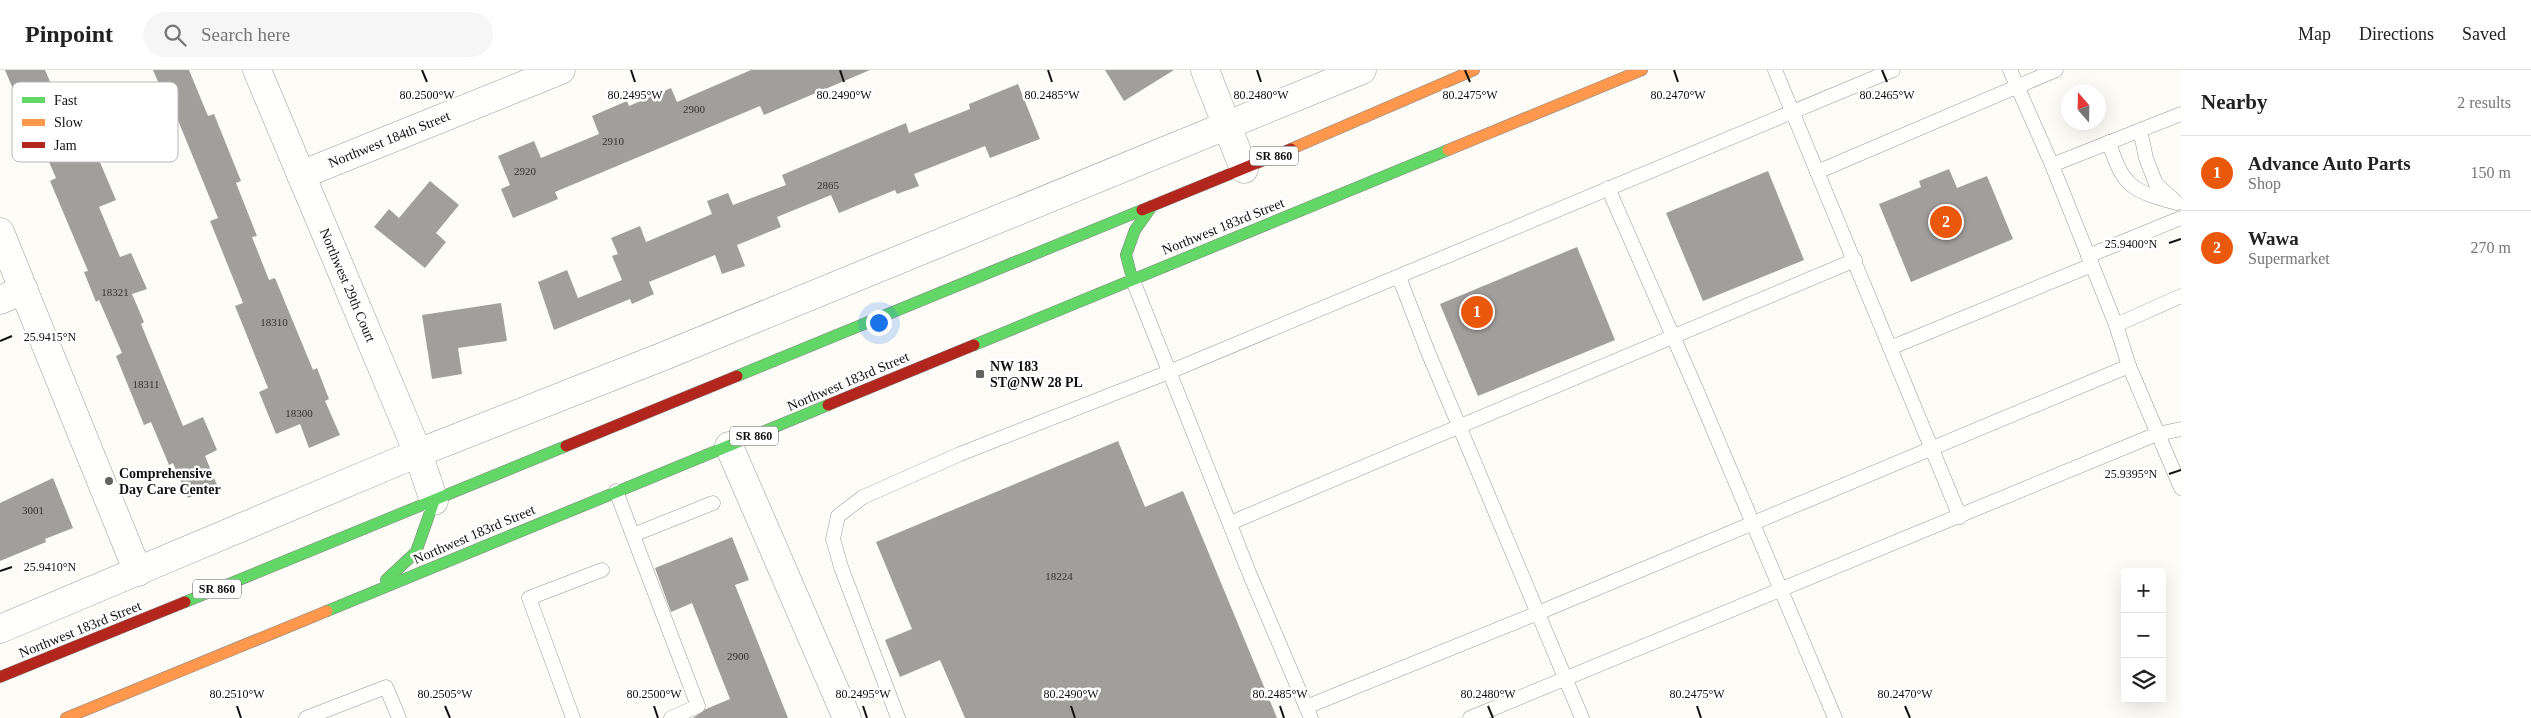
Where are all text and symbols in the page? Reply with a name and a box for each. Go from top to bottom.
search box [143,12,493,57]
text: Pinpoint [25,21,113,47]
icon: search [161,21,189,49]
text: Search here [201,24,290,45]
text: Map [2298,24,2331,44]
text: Directions [2359,24,2434,44]
text: Saved [2462,24,2506,44]
legend [12,82,178,162]
north arrow [2061,85,2106,130]
text: 80.2500°W [399,88,455,102]
text: 80.2495°W [607,88,663,102]
text: 80.2490°W [816,88,872,102]
text: 80.2485°W [1024,88,1080,102]
text: 80.2480°W [1233,88,1289,102]
text: 80.2475°W [1442,88,1498,102]
text: 80.2470°W [1650,88,1706,102]
text: 80.2465°W [1859,88,1915,102]
text: Nearby [2201,90,2268,114]
text: Fast [54,93,77,108]
text: 2 results [2457,94,2511,111]
house number: 2900 [683,103,706,115]
street label: Northwest 184th Street [326,108,452,171]
text: Slow [54,115,84,130]
house number: 2910 [602,135,625,147]
text: Jam [54,138,77,153]
road number: SR 860 [1250,146,1298,165]
text: Advance Auto Parts [2248,153,2411,174]
text: 1 [2213,164,2221,181]
text: 150 m [2471,164,2511,181]
house number: 2920 [514,165,537,177]
text: Shop [2248,175,2281,192]
house number: 2865 [817,179,840,191]
street label: Northwest 183rd Street [1160,195,1287,258]
pin: 2 [1930,203,1962,241]
street label: Northwest 29th Court [317,226,378,344]
text: Wawa [2248,228,2299,249]
text: 25.9400°N [2105,237,2158,251]
text: 2 [2213,239,2221,256]
text: 270 m [2471,239,2511,256]
text: Supermarket [2248,250,2330,267]
house number: 18321 [101,286,129,298]
pin: 1 [1461,293,1493,331]
your location [866,310,892,336]
house number: 18310 [260,316,288,328]
text: 25.9415°N [24,330,77,344]
street label: Northwest 183rd Street [785,349,911,414]
place label: NW 183 ST@NW 28 PL [990,359,1083,390]
marker: NW 183 ST@NW 28 PL [974,368,986,380]
house number: 18311 [132,378,160,390]
house number: 18300 [285,407,313,419]
road number: SR 860 [730,426,778,446]
place label: Comprehensive Day Care Center [119,466,221,497]
text: 25.9395°N [2105,467,2158,481]
marker: Comprehensive Day Care Center [103,475,115,487]
street label: Northwest 183rd Street [411,502,537,567]
house number: 3001 [22,504,44,516]
text: 25.9410°N [24,560,77,574]
map controls [2121,568,2166,703]
button: + [2121,568,2166,613]
house number: 18224 [1045,570,1073,582]
road number: SR 860 [193,579,241,598]
street label: Northwest 183rd Street [17,598,144,661]
button: − [2121,613,2166,658]
house number: 2900 [727,650,750,662]
button: layers [2121,658,2166,703]
text: 80.2510°W [209,687,265,701]
text: 80.2505°W [417,687,473,701]
text: 80.2500°W [626,687,682,701]
text: 80.2495°W [835,687,891,701]
text: 80.2490°W [1043,687,1099,701]
text: 80.2485°W [1252,687,1308,701]
text: 80.2480°W [1460,687,1516,701]
text: 80.2475°W [1669,687,1725,701]
text: 80.2470°W [1877,687,1933,701]

